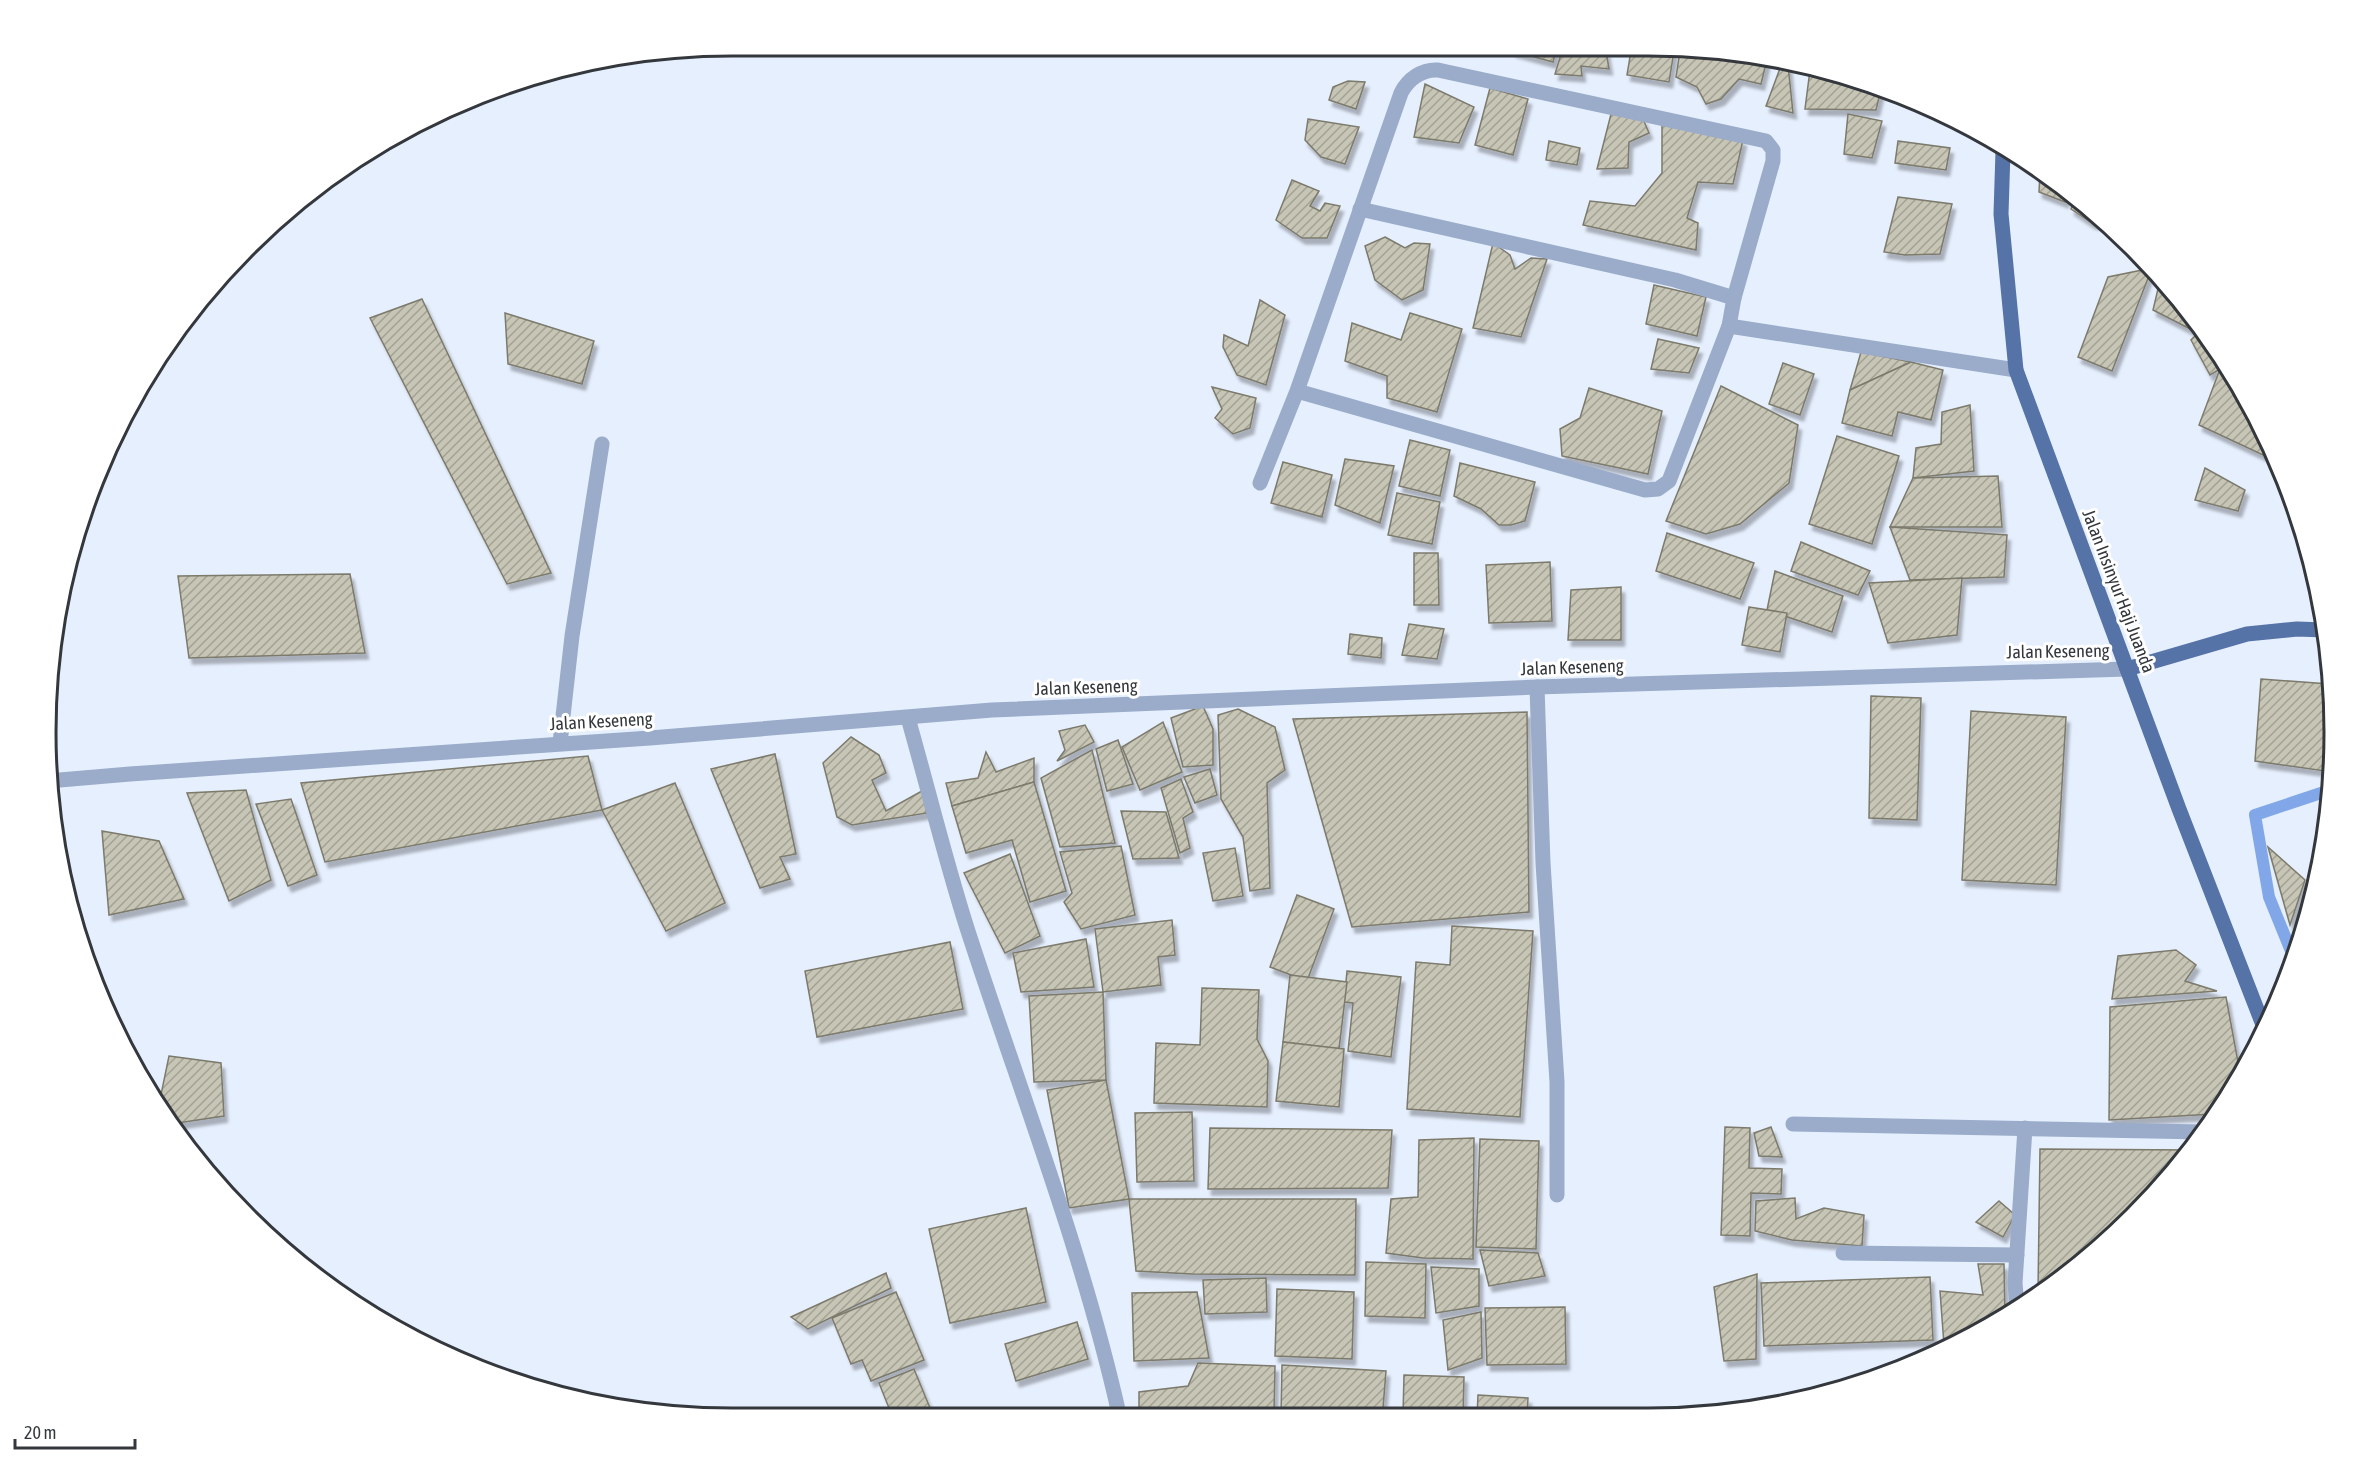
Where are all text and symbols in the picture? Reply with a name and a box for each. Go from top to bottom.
street label: Jalan Insinyur Haji Juanda [2078,507,2160,675]
street label: Jalan Keseneng [2006,640,2110,662]
street label: Jalan Keseneng [1520,655,1624,679]
street label: Jalan Keseneng [1034,675,1138,699]
street label: Jalan Keseneng [549,708,653,734]
scale bar [15,1412,135,1450]
text: 20 m [24,1422,56,1443]

